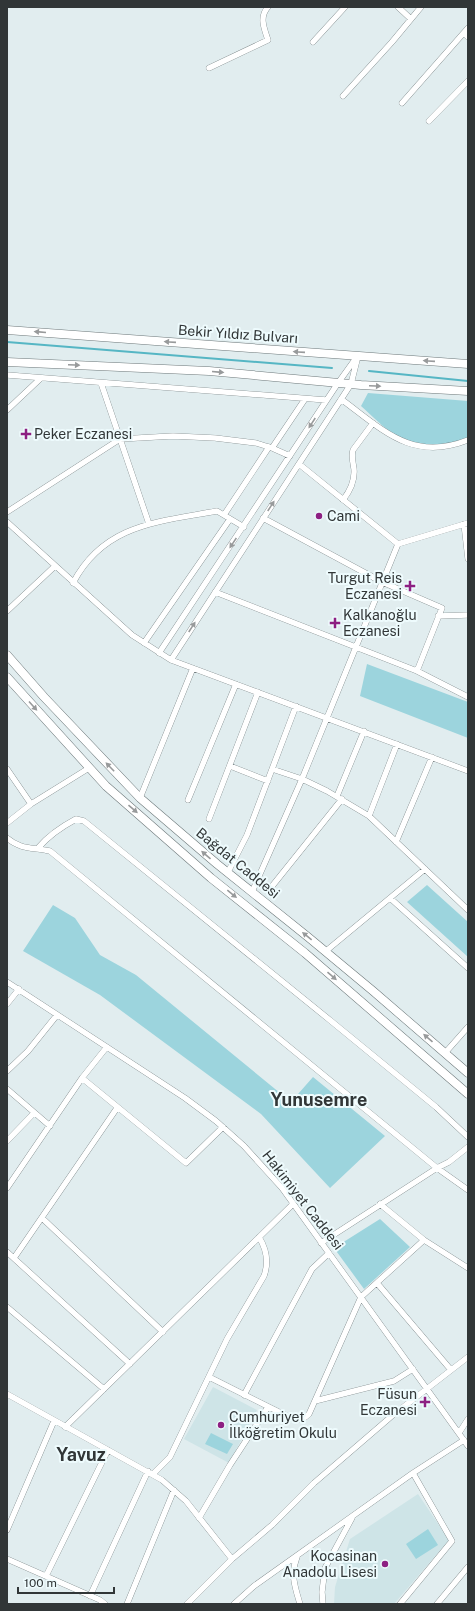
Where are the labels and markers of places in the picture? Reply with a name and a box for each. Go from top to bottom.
place label: Peker Eczanesi [34,426,132,442]
marker: Peker Eczanesi [21,429,31,439]
place label: Cami [327,508,360,524]
marker: Cami [314,511,324,521]
place label: Turgut Reis Eczanesi [328,570,402,602]
marker: Turgut Reis Eczanesi [405,581,415,591]
place label: Kalkanoğlu Eczanesi [343,607,417,639]
marker: Kalkanoğlu Eczanesi [330,618,340,628]
place label: Füsun Eczanesi [360,1386,417,1418]
marker: Füsun Eczanesi [420,1397,430,1407]
place label: Cumhuriyet İlköğretim Okulu [229,1409,337,1441]
marker: Cumhuriyet İlköğretim Okulu [216,1420,226,1430]
place label: Kocasinan Anadolu Lisesi [282,1548,377,1580]
marker: Kocasinan Anadolu Lisesi [380,1559,390,1569]

